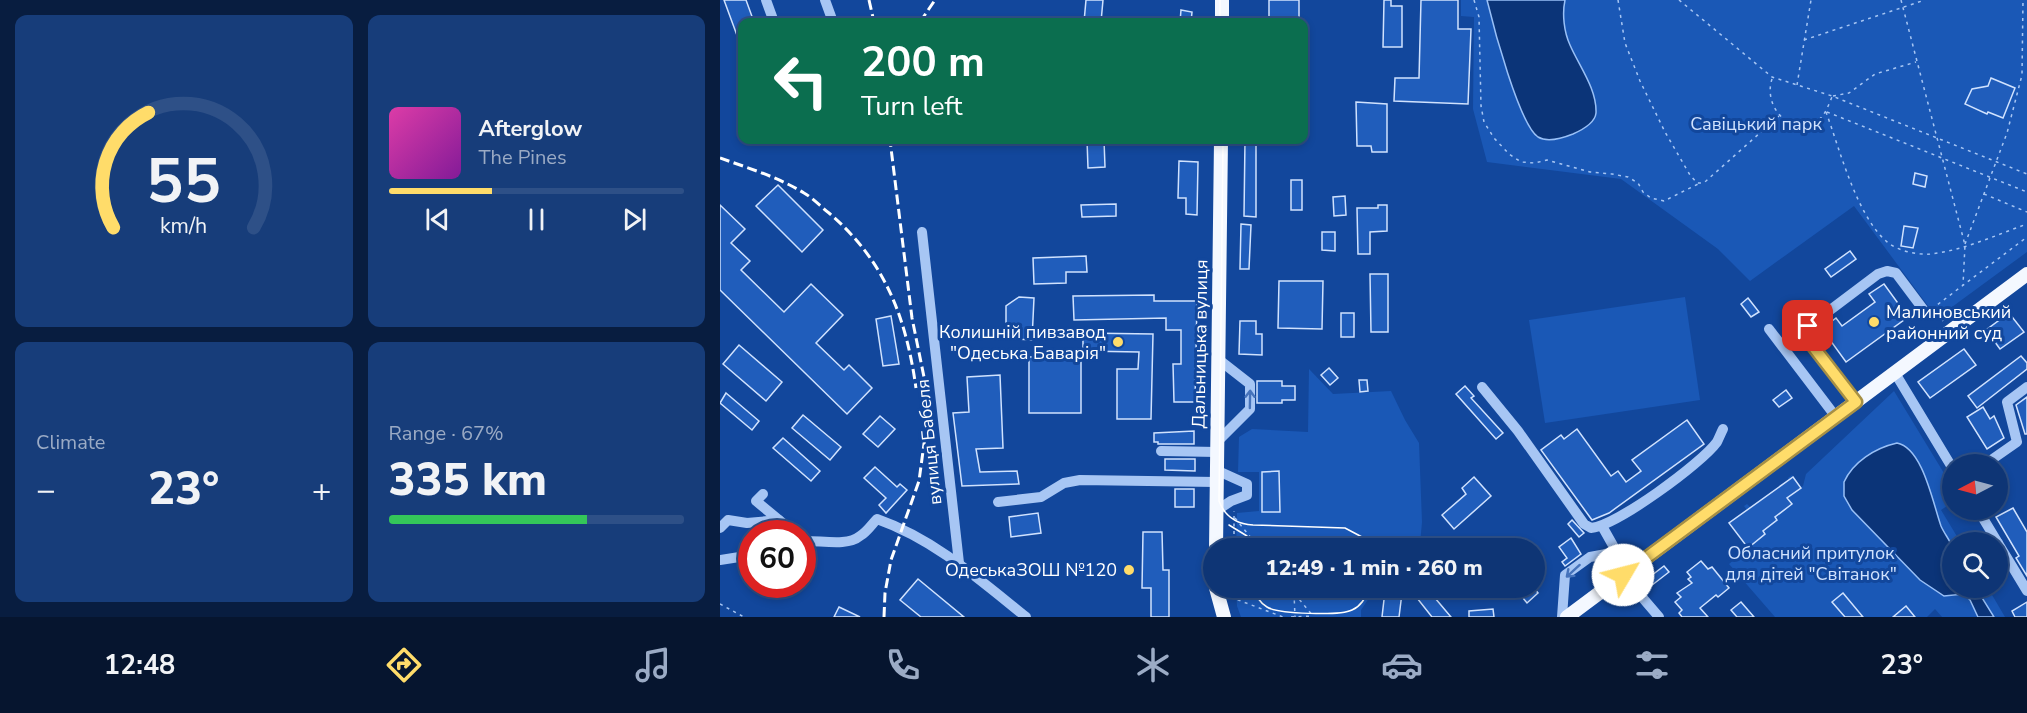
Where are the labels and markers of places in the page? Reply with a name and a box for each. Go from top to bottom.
pin [1782,300,1833,351]
place label: Малиновський районний суд [1886,300,2011,345]
marker: Малиновський районний суд [1867,315,1881,329]
place label: Колишній пивзавод "Одеська Баварія" [939,320,1106,365]
marker: Колишній пивзавод "Одеська Баварія" [1111,335,1125,349]
place label: ОдеськаЗОШ №120 [945,558,1117,582]
marker: ОдеськаЗОШ №120 [1122,563,1136,577]

